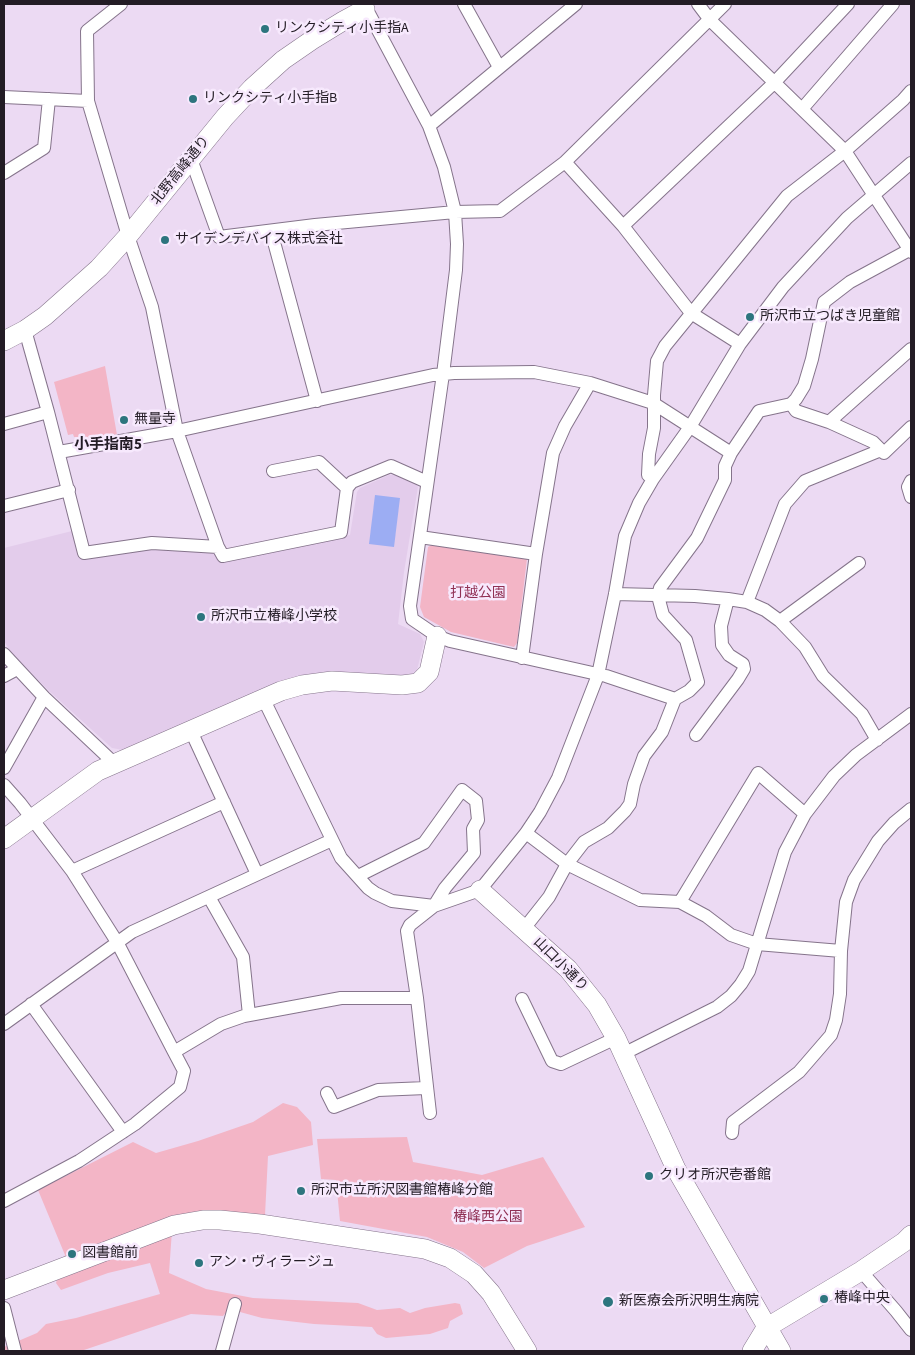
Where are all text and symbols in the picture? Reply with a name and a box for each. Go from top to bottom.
place label: リンクシティ小手指A [275,21,409,37]
marker: リンクシティ小手指A [259,23,271,35]
place label: リンクシティ小手指B [203,91,337,107]
marker: リンクシティ小手指B [187,93,199,105]
street label: 北野高峰通り [148,133,214,209]
place label: サイデンデバイス株式会社 [175,232,343,248]
marker: サイデンデバイス株式会社 [159,234,171,246]
place label: 所沢市立つばき児童館 [760,309,900,325]
marker: 所沢市立つばき児童館 [744,311,756,323]
place label: 無量寺 [134,412,176,428]
marker: 無量寺 [118,414,130,426]
district label: 小手指南5 [74,437,142,455]
park label: 打越公園 [450,586,506,602]
place label: 所沢市立椿峰小学校 [211,609,337,625]
marker: 所沢市立椿峰小学校 [195,611,207,623]
street label: 山口小通り [529,934,591,996]
place label: クリオ所沢壱番館 [659,1168,771,1184]
marker: クリオ所沢壱番館 [643,1170,655,1182]
place label: 所沢市立所沢図書館椿峰分館 [311,1183,493,1199]
marker: 所沢市立所沢図書館椿峰分館 [295,1185,307,1197]
park label: 椿峰西公園 [453,1210,523,1226]
place label: 図書館前 [82,1246,138,1262]
marker: 図書館前 [66,1248,78,1260]
place label: アン・ヴィラージュ [209,1255,335,1271]
marker: アン・ヴィラージュ [193,1257,205,1269]
place label: 椿峰中央 [834,1291,890,1307]
marker: 椿峰中央 [818,1293,830,1305]
place label: 新医療会所沢明生病院 [619,1294,759,1310]
marker: 新医療会所沢明生病院 [601,1295,615,1309]

